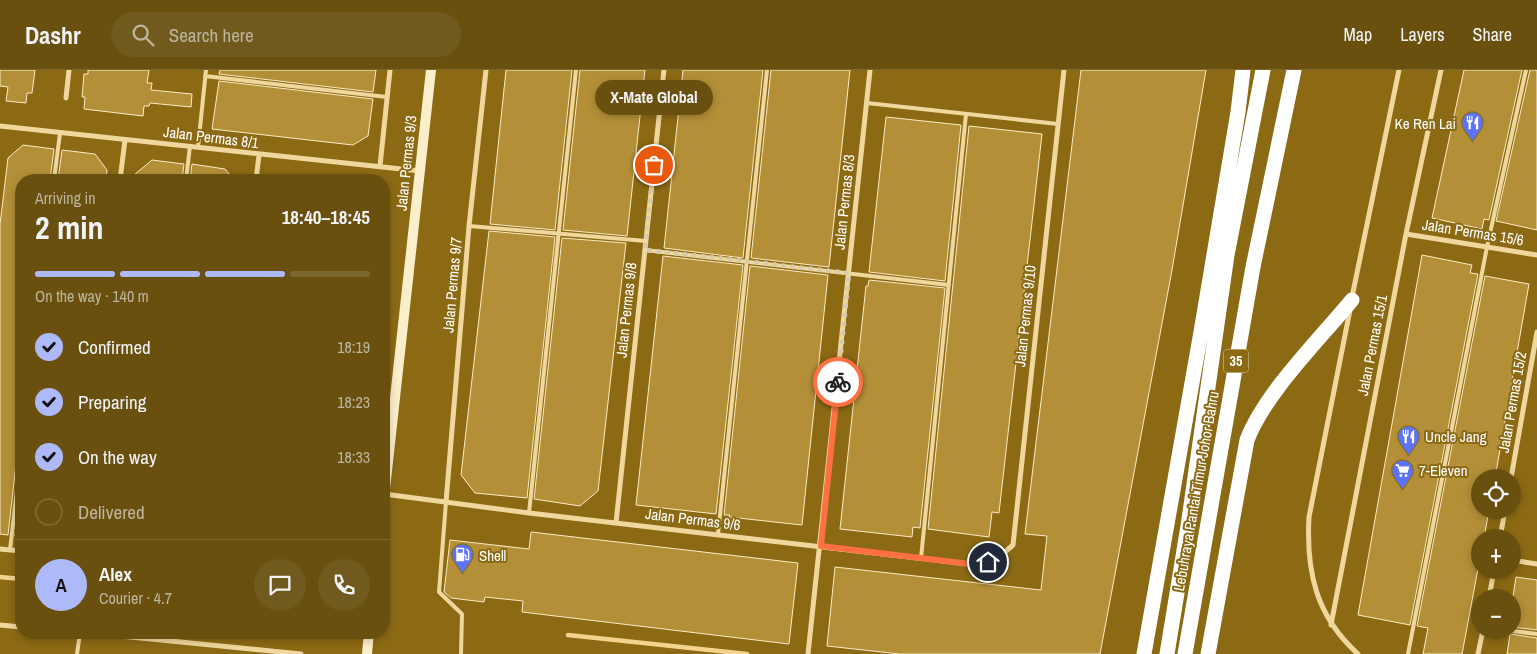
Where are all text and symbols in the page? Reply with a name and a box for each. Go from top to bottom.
search box [111,12,461,57]
text: Dashr [25,19,81,51]
icon: search [129,21,157,49]
text: Search here [169,22,254,48]
text: Map [1344,22,1372,47]
text: Layers [1400,22,1445,47]
text: Share [1473,22,1512,47]
callout: X-Mate Global [595,80,713,115]
text: X-Mate Global [610,86,698,108]
restaurant icon: Ke Ren Lai [1460,111,1484,142]
place label: Ke Ren Lai [1394,113,1456,134]
street label: Jalan Permas 9/3 [391,114,421,212]
street label: Jalan Permas 8/1 [162,121,260,153]
pin [633,144,675,186]
icon: bag [640,151,668,179]
street label: Jalan Permas 8/3 [829,153,859,251]
text: Arriving in [35,187,96,209]
text: 18:40–18:45 [282,204,370,230]
text: 2 min [35,206,104,249]
street label: Jalan Permas 15/6 [1421,214,1525,250]
street label: Jalan Permas 9/7 [437,236,467,334]
street label: Jalan Permas 9/8 [611,261,641,359]
street label: Jalan Permas 9/10 [1009,264,1041,368]
text: On the way · 140 m [35,285,149,307]
street label: Jalan Permas 15/1 [1352,293,1392,397]
icon: check [35,333,63,361]
text: Confirmed [78,334,151,360]
text: 18:19 [337,336,370,358]
road number: 35 [1224,350,1248,372]
street label: Jalan Permas 15/2 [1493,350,1531,454]
courier [813,357,863,407]
icon: bike [824,368,852,396]
icon: check [35,388,63,416]
text: Preparing [78,389,146,415]
street label: Lebuhraya Pantai Timur Johor Bahru [1168,389,1224,593]
text: 18:23 [337,391,370,413]
restaurant icon: Uncle Jang [1397,424,1421,455]
place label: Uncle Jang [1425,426,1487,447]
icon: check [35,443,63,471]
text: On the way [78,444,157,470]
text: 18:33 [337,446,370,468]
supermarket icon: 7-Eleven [1391,458,1415,489]
place label: 7-Eleven [1419,460,1468,481]
map controls [1471,469,1521,639]
button: locate [1471,469,1521,519]
text: Delivered [78,499,145,525]
street label: Jalan Permas 9/6 [644,503,742,535]
button: + [1471,529,1521,579]
pin [967,541,1009,583]
fuel station icon: Shell [451,543,475,574]
place label: Shell [479,545,506,566]
icon: home [974,548,1002,576]
button: chat [254,559,306,611]
button: phone [318,559,370,611]
text: Alex [99,561,132,587]
text: A [55,572,67,598]
text: Courier · 4.7 [99,587,172,609]
button: − [1471,589,1521,639]

